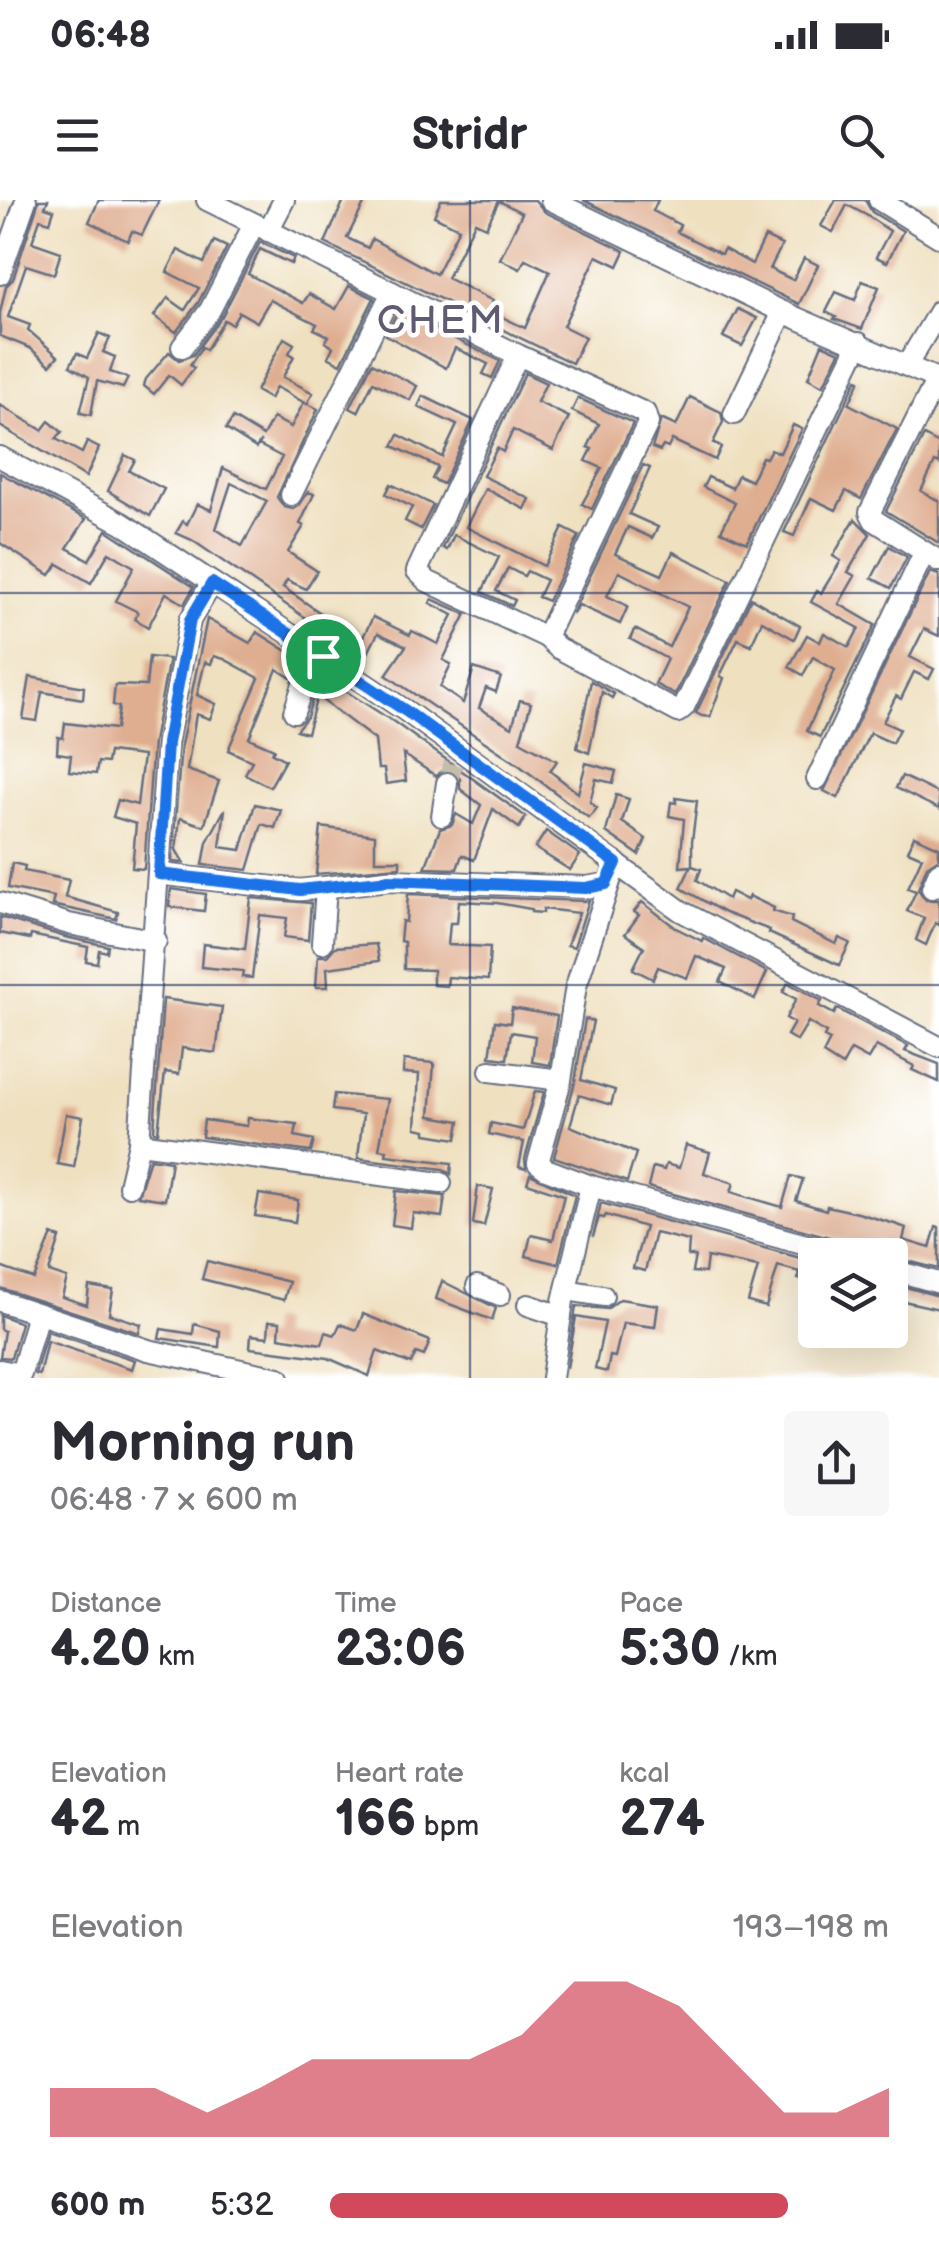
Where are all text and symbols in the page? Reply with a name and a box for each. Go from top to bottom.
text: 06:48 [50,13,151,58]
icon: menu [50,108,105,163]
text: Stridr [412,108,527,163]
icon: search [834,108,889,163]
district label: CHEM [377,297,505,345]
pin [281,614,366,699]
icon: arrive [296,629,351,684]
map controls [798,1238,908,1348]
button: layers [798,1238,908,1348]
text: Morning run [50,1410,355,1477]
button: share [784,1411,889,1516]
text: 06:48 · 7 × 600 m [50,1481,298,1520]
text: Distance [50,1587,162,1620]
text: Time [335,1587,397,1620]
text: Pace [619,1587,683,1620]
text: 4.20 [50,1620,151,1680]
text: 23:06 [335,1620,466,1680]
text: 5:30 [619,1620,721,1680]
text: km [151,1640,195,1673]
text: /km [721,1640,778,1673]
text: Elevation [50,1757,167,1790]
text: Heart rate [335,1757,464,1790]
text: kcal [619,1757,670,1790]
text: 42 [50,1790,109,1850]
text: 166 [335,1790,416,1850]
text: 274 [619,1790,705,1850]
text: m [109,1810,140,1843]
text: bpm [416,1810,479,1843]
text: Elevation [50,1908,183,1947]
text: 193–198 m [733,1908,889,1947]
text: 600 m [50,2186,145,2225]
text: 5:32 [210,2186,273,2225]

